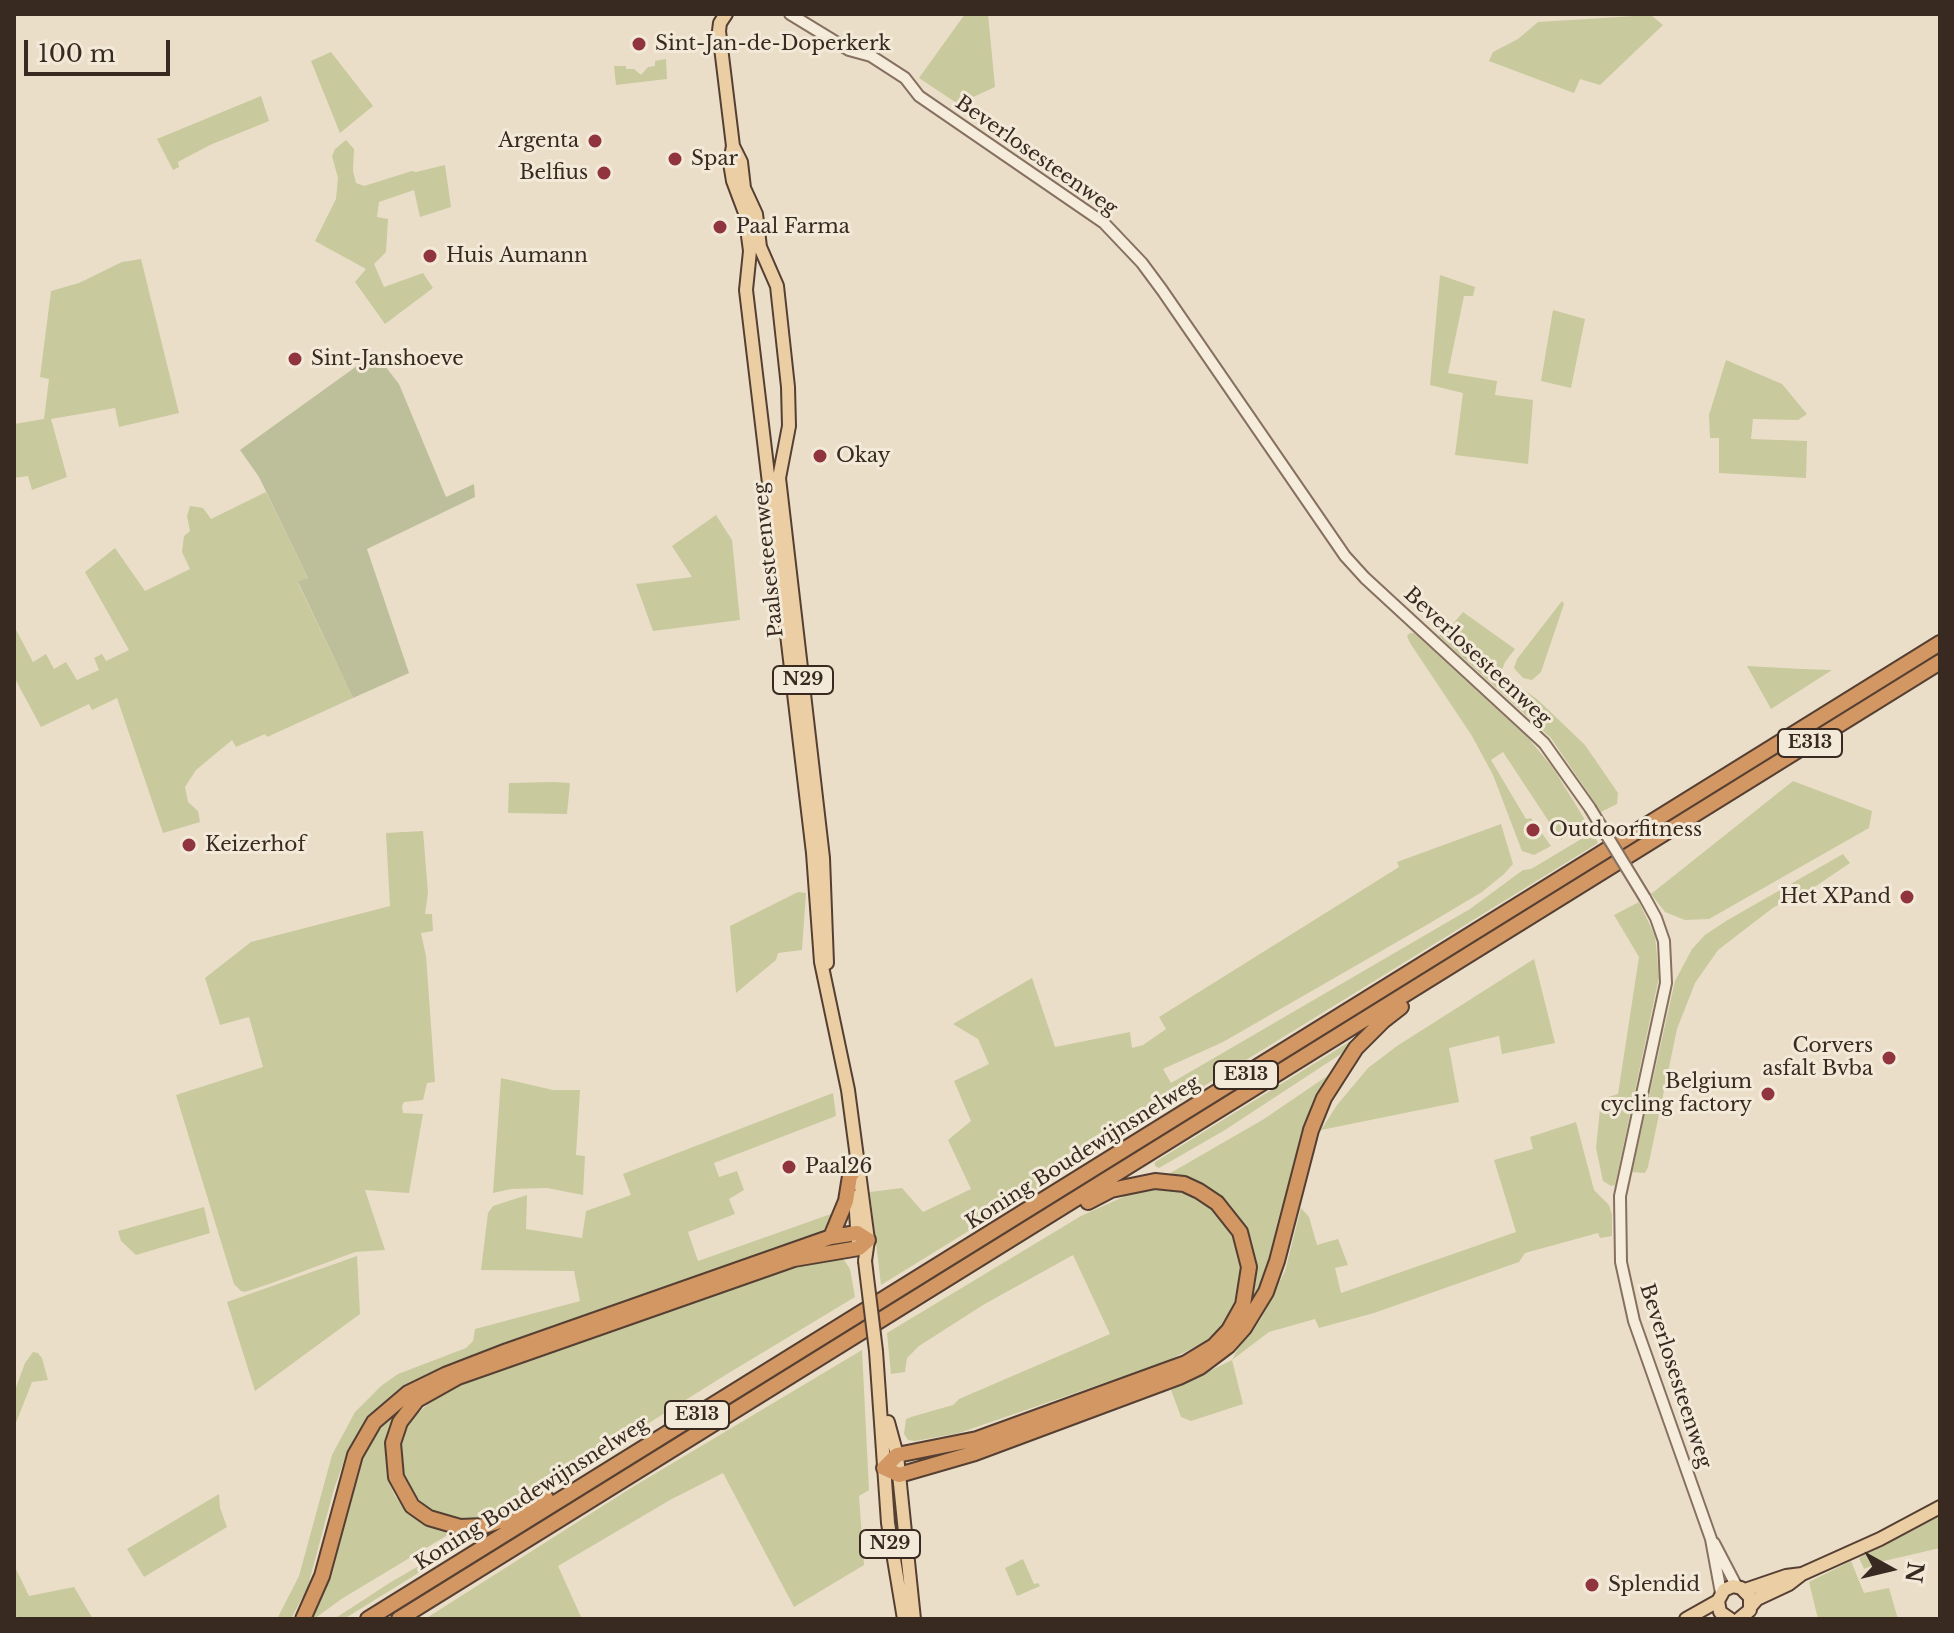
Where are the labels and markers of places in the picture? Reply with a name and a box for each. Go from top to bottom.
place label: Sint-Jan-de-Doperkerk [655,32,891,56]
marker: Sint-Jan-de-Doperkerk [630,35,648,53]
place label: Argenta [498,129,579,153]
marker: Argenta [586,132,604,150]
place label: Spar [691,147,738,171]
marker: Spar [666,150,684,168]
place label: Belfius [519,161,588,185]
marker: Belfius [595,164,613,182]
place label: Paal Farma [736,215,850,239]
marker: Paal Farma [711,218,729,236]
place label: Huis Aumann [446,244,588,268]
marker: Huis Aumann [421,247,439,265]
place label: Sint-Janshoeve [311,347,464,371]
marker: Sint-Janshoeve [286,350,304,368]
place label: Okay [836,444,890,468]
marker: Okay [811,447,829,465]
place label: Outdoorfitness [1549,818,1702,842]
marker: Outdoorfitness [1524,821,1542,839]
place label: Keizerhof [205,833,306,857]
marker: Keizerhof [180,836,198,854]
place label: Het XPand [1780,885,1891,909]
marker: Het XPand [1898,888,1916,906]
place label: Corvers asfalt Bvba [1762,1034,1873,1081]
marker: Corvers asfalt Bvba [1880,1049,1898,1067]
place label: Belgium cycling factory [1600,1070,1752,1117]
marker: Belgium cycling factory [1759,1085,1777,1103]
place label: Paal26 [805,1155,872,1179]
marker: Paal26 [780,1158,798,1176]
place label: Splendid [1608,1573,1700,1597]
marker: Splendid [1583,1576,1601,1594]

